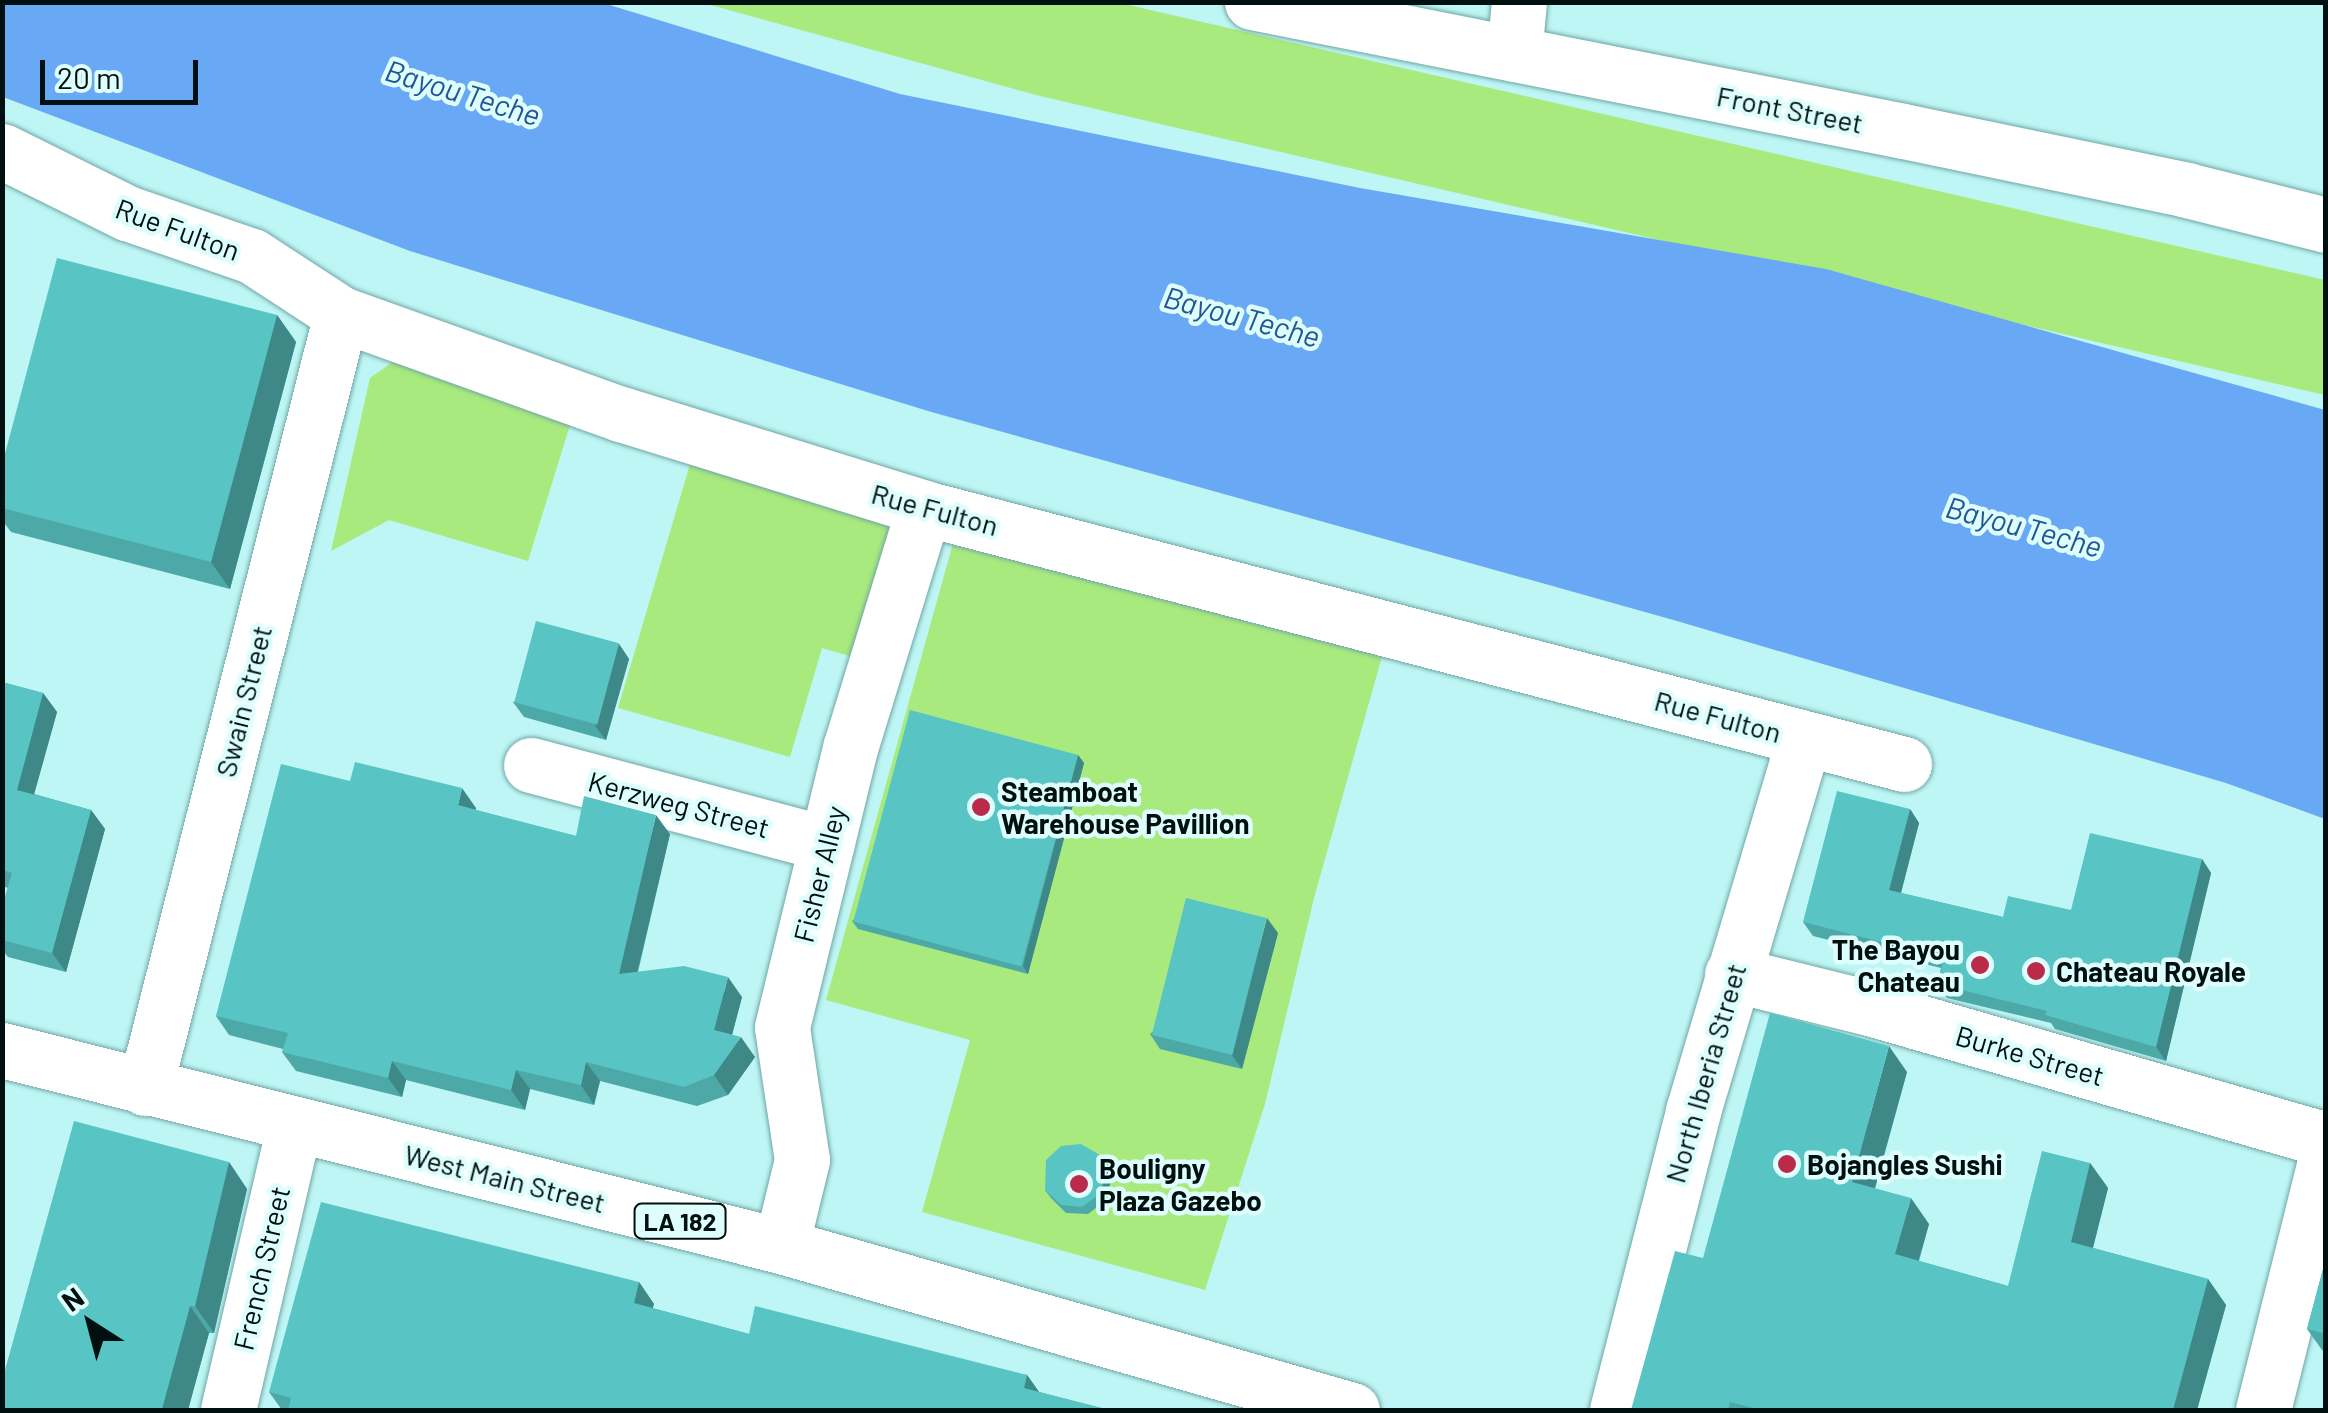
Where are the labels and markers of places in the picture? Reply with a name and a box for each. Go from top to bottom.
place label: Steamboat Warehouse Pavillion [1001,774,1250,840]
marker: Steamboat Warehouse Pavillion [970,796,992,818]
place label: The Bayou Chateau [1832,932,1960,998]
marker: The Bayou Chateau [1969,954,1991,976]
place label: Chateau Royale [2056,954,2246,988]
marker: Chateau Royale [2025,960,2047,982]
place label: Bojangles Sushi [1807,1147,2003,1181]
place label: Bouligny Plaza Gazebo [1099,1151,1262,1217]
marker: Bojangles Sushi [1776,1153,1798,1175]
marker: Bouligny Plaza Gazebo [1068,1173,1090,1195]

